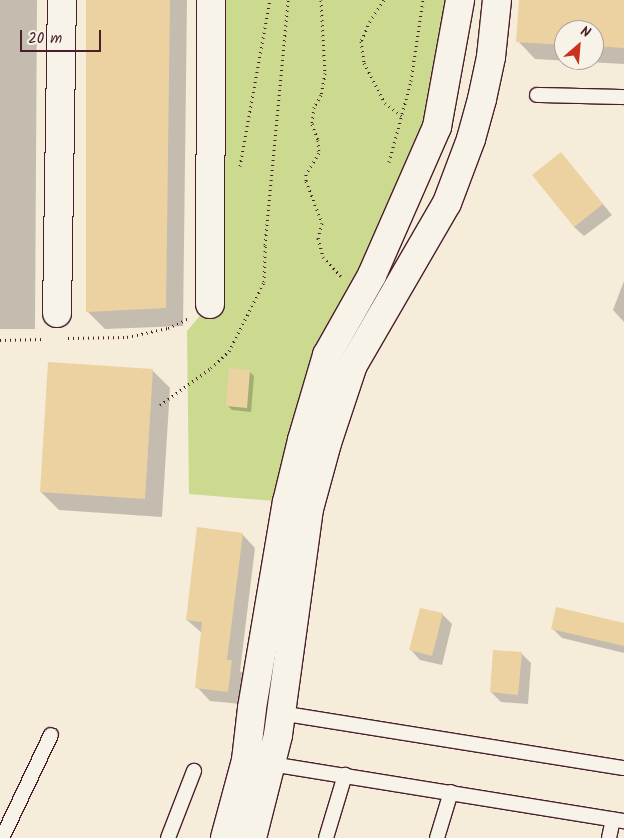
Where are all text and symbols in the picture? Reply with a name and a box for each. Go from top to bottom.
scale bar [22,20,104,52]
north arrow [554,20,604,70]
text: N [576,21,594,44]
text: 20 m [28,27,62,51]

